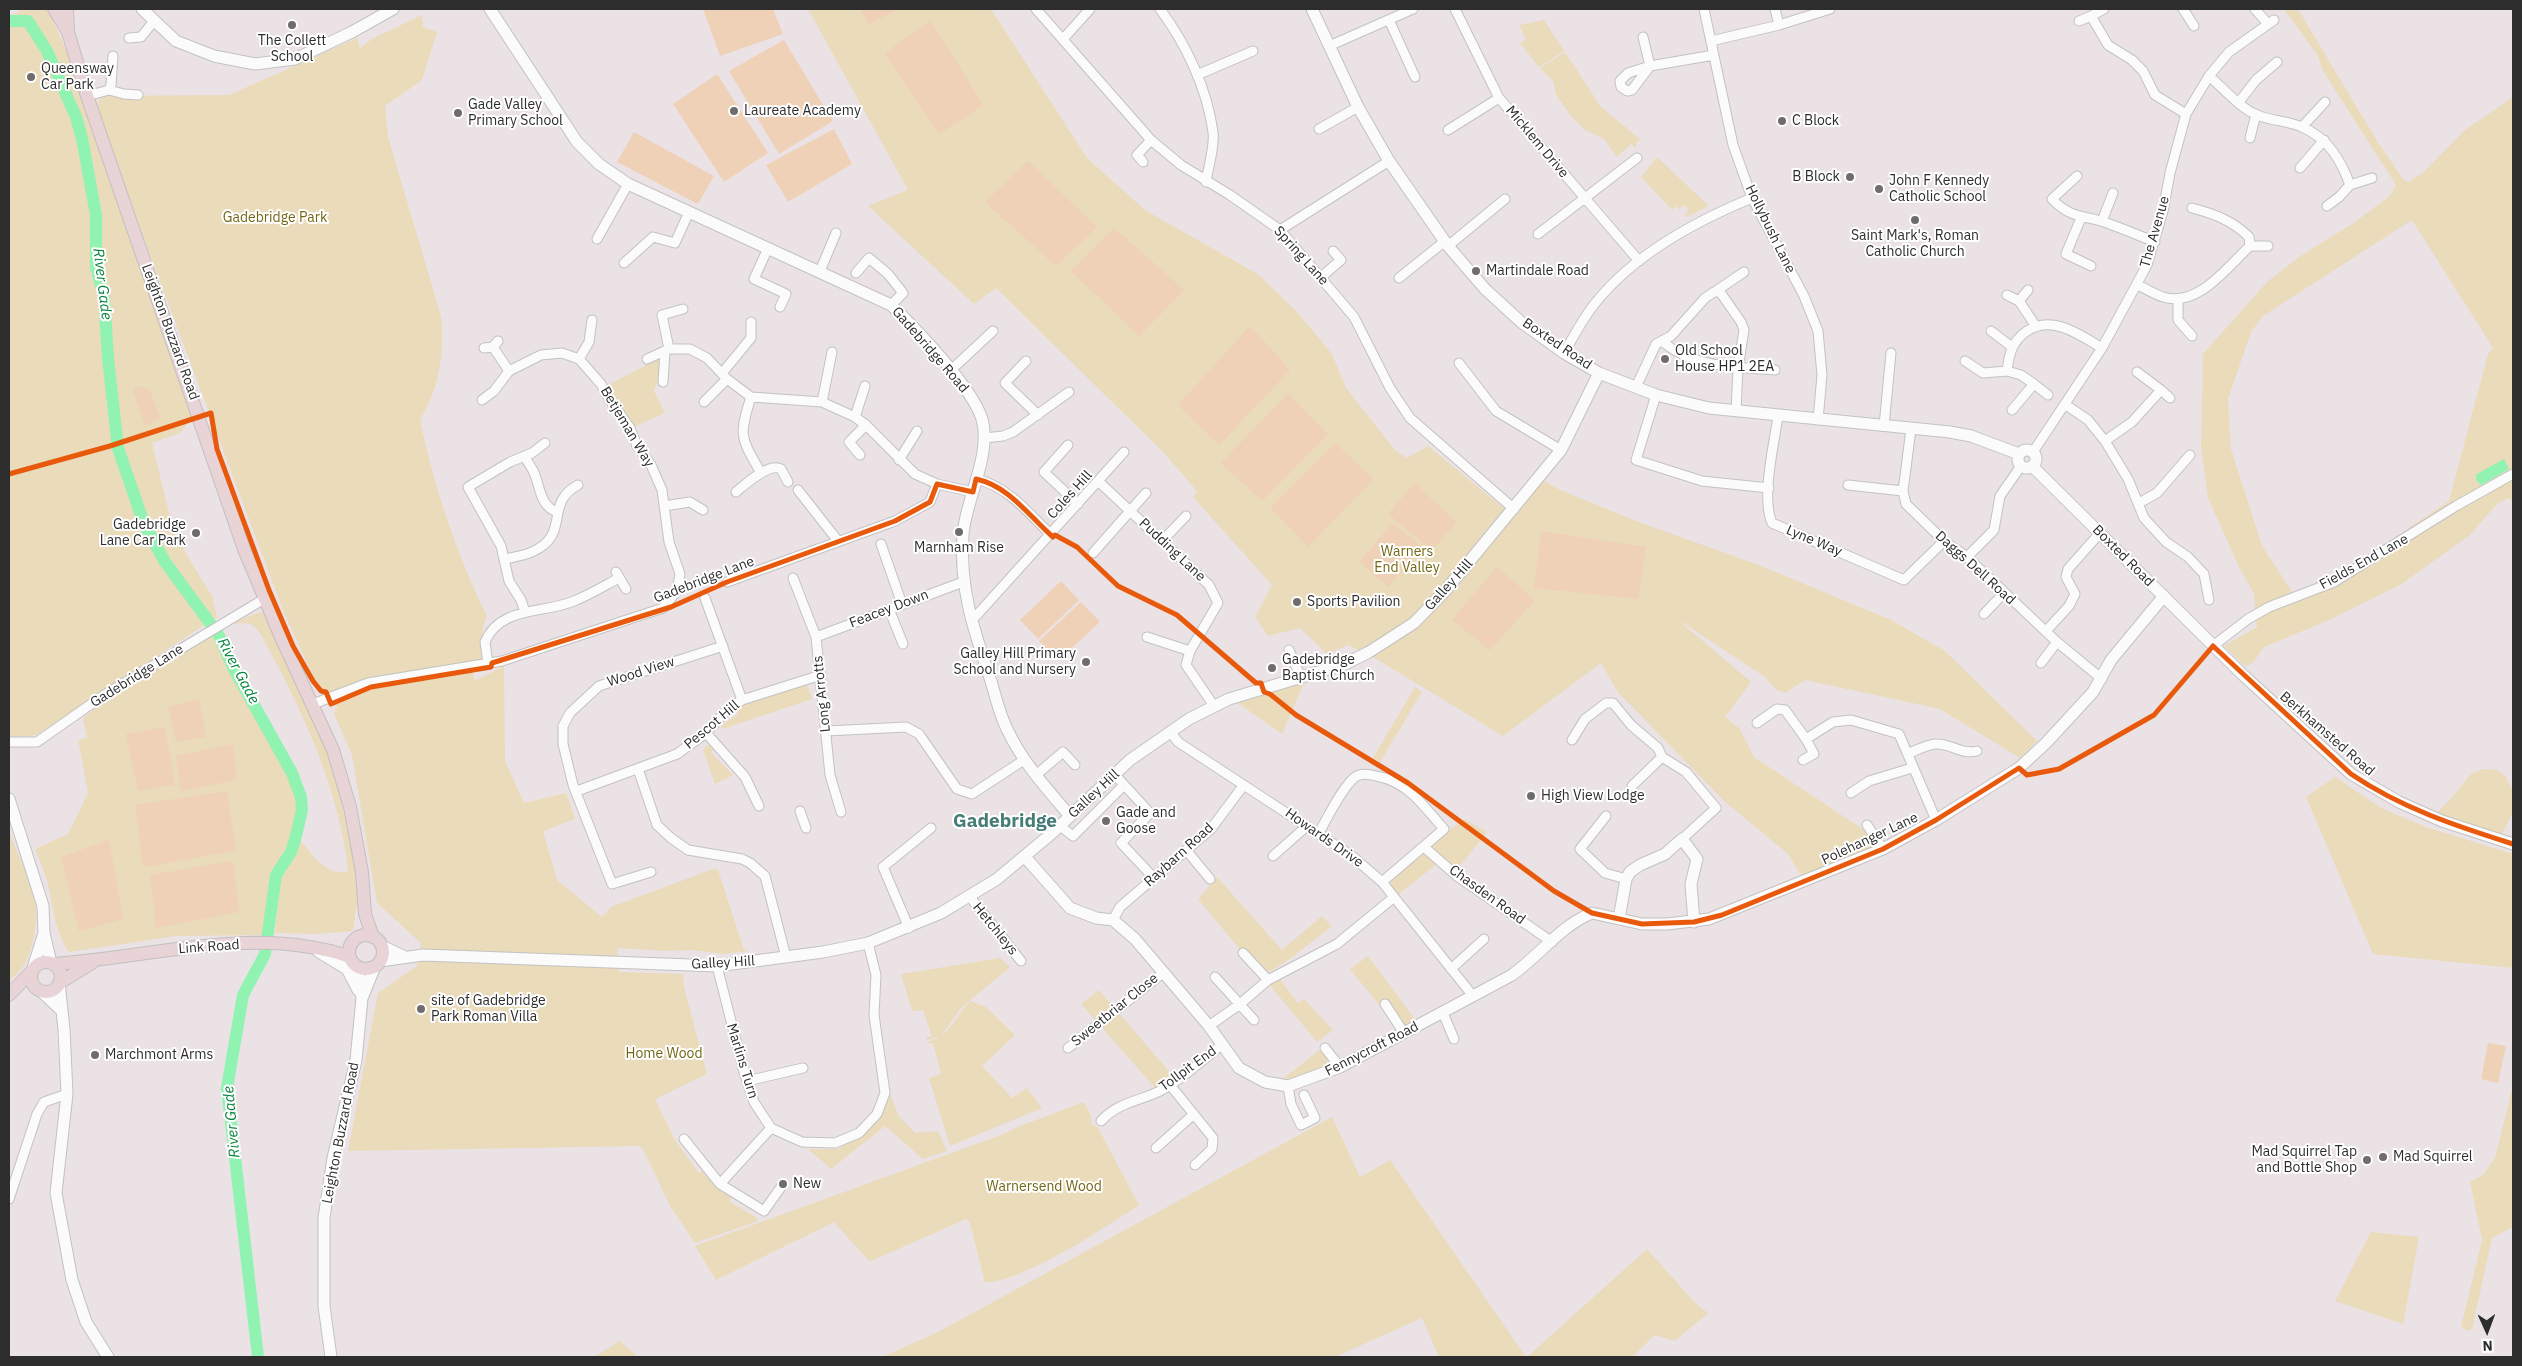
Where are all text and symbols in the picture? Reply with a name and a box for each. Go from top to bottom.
marker: The Collett School [286,19,298,31]
place label: The Collett School [258,33,326,65]
place label: Queensway Car Park [41,61,114,94]
marker: Queensway Car Park [25,71,37,83]
place label: Gade Valley Primary School [468,97,563,130]
place label: Laureate Academy [744,103,861,119]
street label: Micklem Drive [1502,103,1572,181]
marker: Laureate Academy [728,105,740,117]
marker: Gade Valley Primary School [452,107,464,119]
place label: C Block [1792,113,1839,129]
marker: C Block [1776,115,1788,127]
place label: B Block [1792,169,1840,185]
marker: B Block [1844,171,1856,183]
place label: John F Kennedy Catholic School [1889,173,1989,206]
street label: Hollybush Lane [1741,182,1799,276]
marker: John F Kennedy Catholic School [1873,183,1885,195]
street label: The Avenue [2137,194,2173,270]
park label: Gadebridge Park [223,210,327,226]
marker: Saint Mark's, Roman Catholic Church [1909,214,1921,226]
street label: Spring Lane [1270,223,1332,289]
place label: Saint Mark's, Roman Catholic Church [1851,228,1979,260]
water label: River Gade [89,247,115,321]
street label: Leighton Buzzard Road [138,262,202,402]
place label: Martindale Road [1486,263,1589,279]
marker: Martindale Road [1470,265,1482,277]
street label: Gadebridge Road [888,304,972,396]
street label: Boxted Road [1519,315,1595,373]
place label: Old School House HP1 2EA [1675,343,1774,376]
marker: Old School House HP1 2EA [1659,353,1671,365]
street label: Betjeman Way [596,384,658,470]
street label: Coles Hill [1044,467,1096,523]
street label: Pudding Lane [1135,515,1209,585]
place label: Gadebridge Lane Car Park [100,517,186,550]
street label: Lyne Way [1784,522,1844,560]
street label: Boxted Road [2089,522,2157,590]
marker: Marnham Rise [953,526,965,538]
marker: Gadebridge Lane Car Park [190,527,202,539]
street label: Daggs Dell Road [1932,528,2018,608]
street label: Fields End Lane [2317,531,2411,593]
place label: Marnham Rise [914,540,1004,556]
park label: Warners End Valley [1374,544,1440,576]
street label: Gadebridge Lane [651,553,757,607]
street label: Galley Hill [1421,556,1477,614]
street label: Feacey Down [847,586,931,632]
place label: Sports Pavilion [1307,594,1401,610]
marker: Sports Pavilion [1291,596,1303,608]
water label: River Gade [213,635,263,707]
street label: Gadebridge Lane [87,641,187,711]
place label: Galley Hill Primary School and Nursery [953,646,1076,679]
place label: Gadebridge Baptist Church [1282,652,1375,684]
street label: Wood View [605,653,677,691]
street label: Long Arrotts [810,655,834,733]
marker: Galley Hill Primary School and Nursery [1080,656,1092,668]
marker: Gadebridge Baptist Church [1266,662,1278,674]
street label: Berkhamsted Road [2276,688,2378,780]
street label: Pescot Hill [681,697,743,753]
street label: Galley Hill [1065,766,1123,822]
place label: High View Lodge [1541,788,1645,804]
marker: High View Lodge [1525,790,1537,802]
place label: Gade and Goose [1116,805,1176,838]
street label: Howards Drive [1282,805,1366,871]
street label: Polehanger Lane [1819,809,1921,869]
district label: Gadebridge [953,811,1057,833]
marker: Gade and Goose [1100,815,1112,827]
street label: Raybarn Road [1141,820,1217,890]
street label: Chasden Road [1446,862,1528,928]
street label: Hetchleys [969,899,1021,959]
street label: Link Road [178,936,240,958]
street label: Galley Hill [691,953,755,973]
street label: Sweetbriar Close [1068,970,1162,1050]
place label: site of Gadebridge Park Roman Villa [431,993,546,1026]
marker: site of Gadebridge Park Roman Villa [415,1003,427,1015]
street label: Fennycroft Road [1322,1018,1422,1080]
street label: Marlins Turn [723,1021,761,1101]
street label: Tollpit End [1156,1043,1220,1095]
park label: Home Wood [625,1046,703,1062]
place label: Marchmont Arms [105,1047,213,1063]
marker: Marchmont Arms [89,1049,101,1061]
street label: Leighton Buzzard Road [319,1061,363,1205]
water label: River Gade [220,1085,244,1159]
place label: Mad Squirrel Tap and Bottle Shop [2251,1144,2357,1176]
place label: Mad Squirrel [2393,1149,2473,1165]
marker: Mad Squirrel [2377,1151,2389,1163]
marker: Mad Squirrel Tap and Bottle Shop [2361,1154,2373,1166]
place label: New [793,1176,821,1192]
marker: New [777,1178,789,1190]
park label: Warnersend Wood [986,1179,1102,1195]
north arrow [2462,1306,2512,1356]
text: N [2482,1337,2493,1355]

